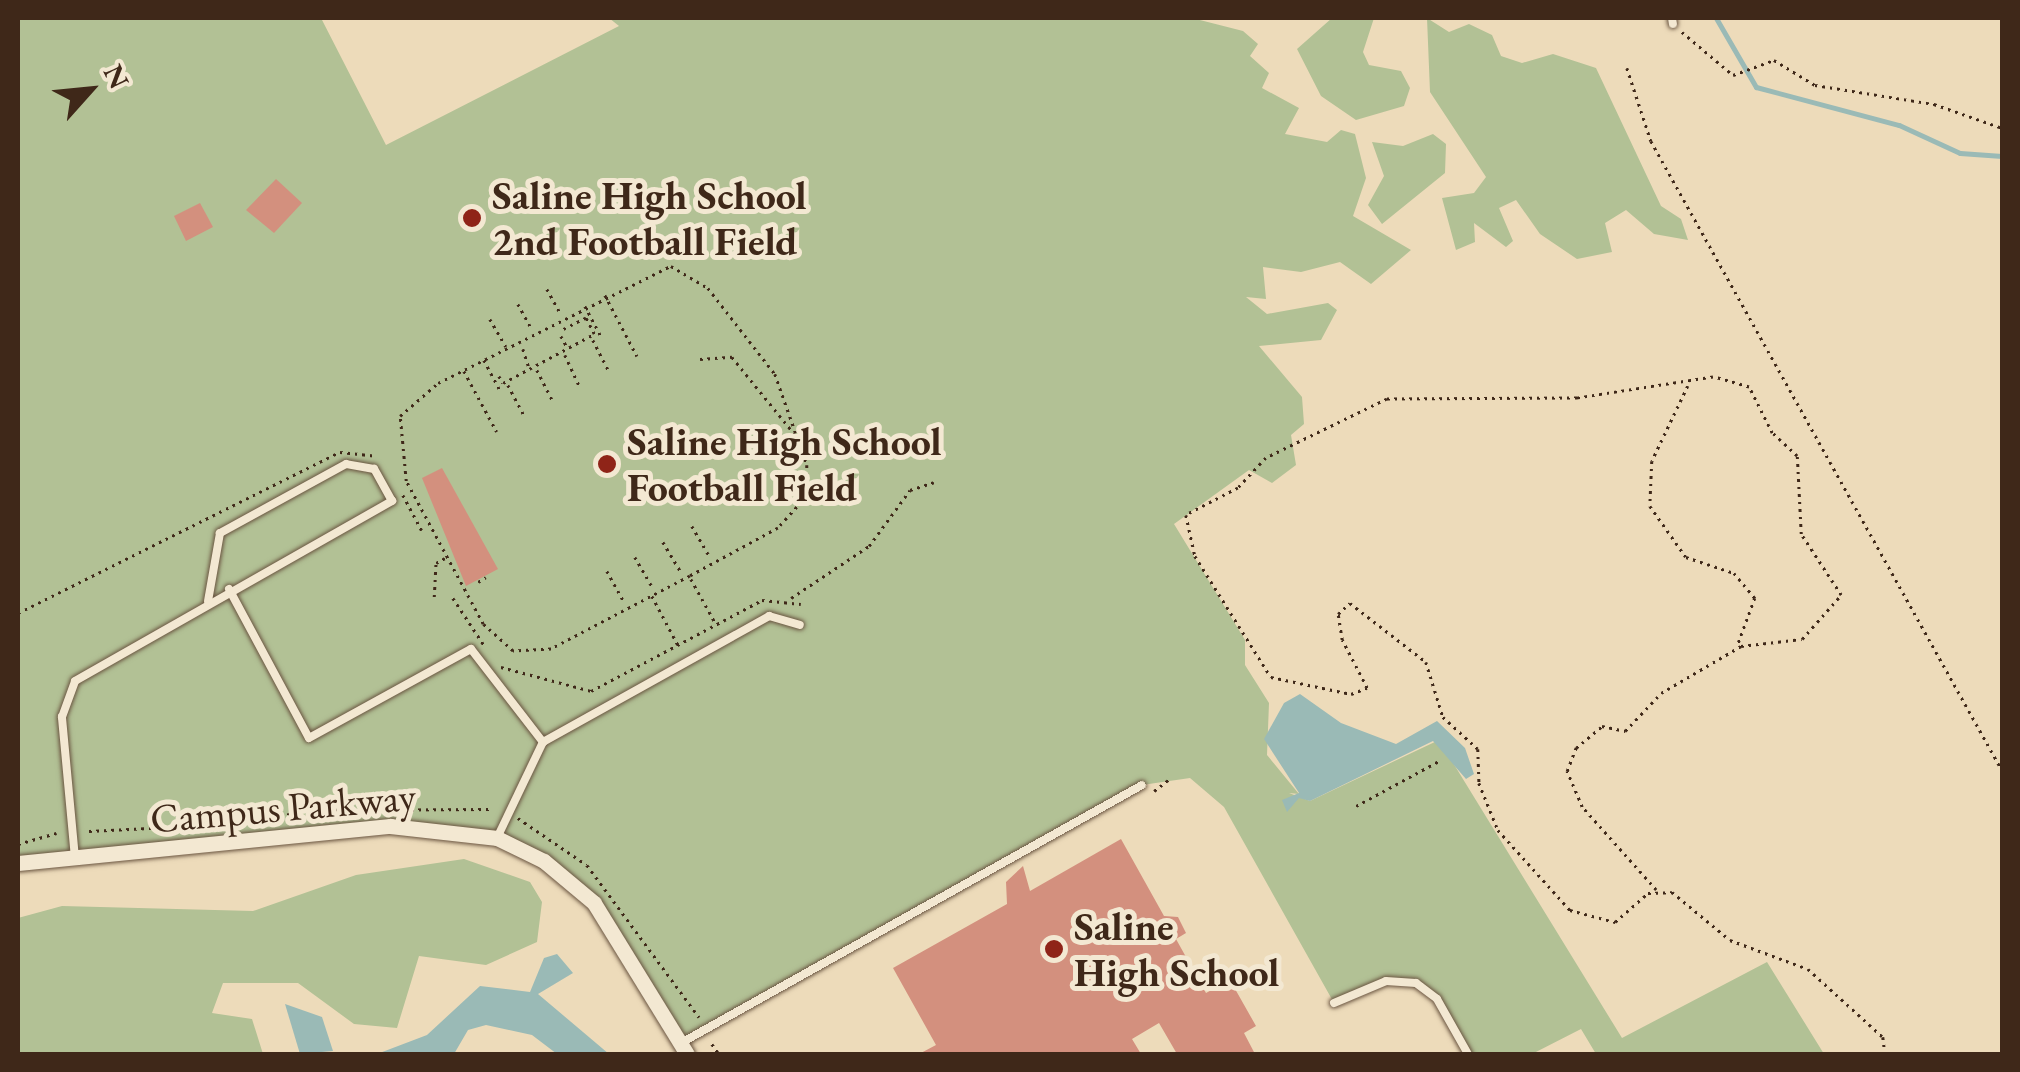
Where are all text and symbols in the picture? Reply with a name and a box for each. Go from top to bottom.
north arrow [40,40,140,140]
text: N [96,58,138,95]
place label: Saline High School 2nd Football Field [492,171,807,265]
marker: Saline High School 2nd Football Field [461,207,483,229]
place label: Saline High School Football Field [627,417,942,511]
marker: Saline High School Football Field [596,453,618,475]
street label: Campus Parkway [148,771,418,843]
place label: Saline High School [1074,902,1279,996]
marker: Saline High School [1043,938,1065,960]

